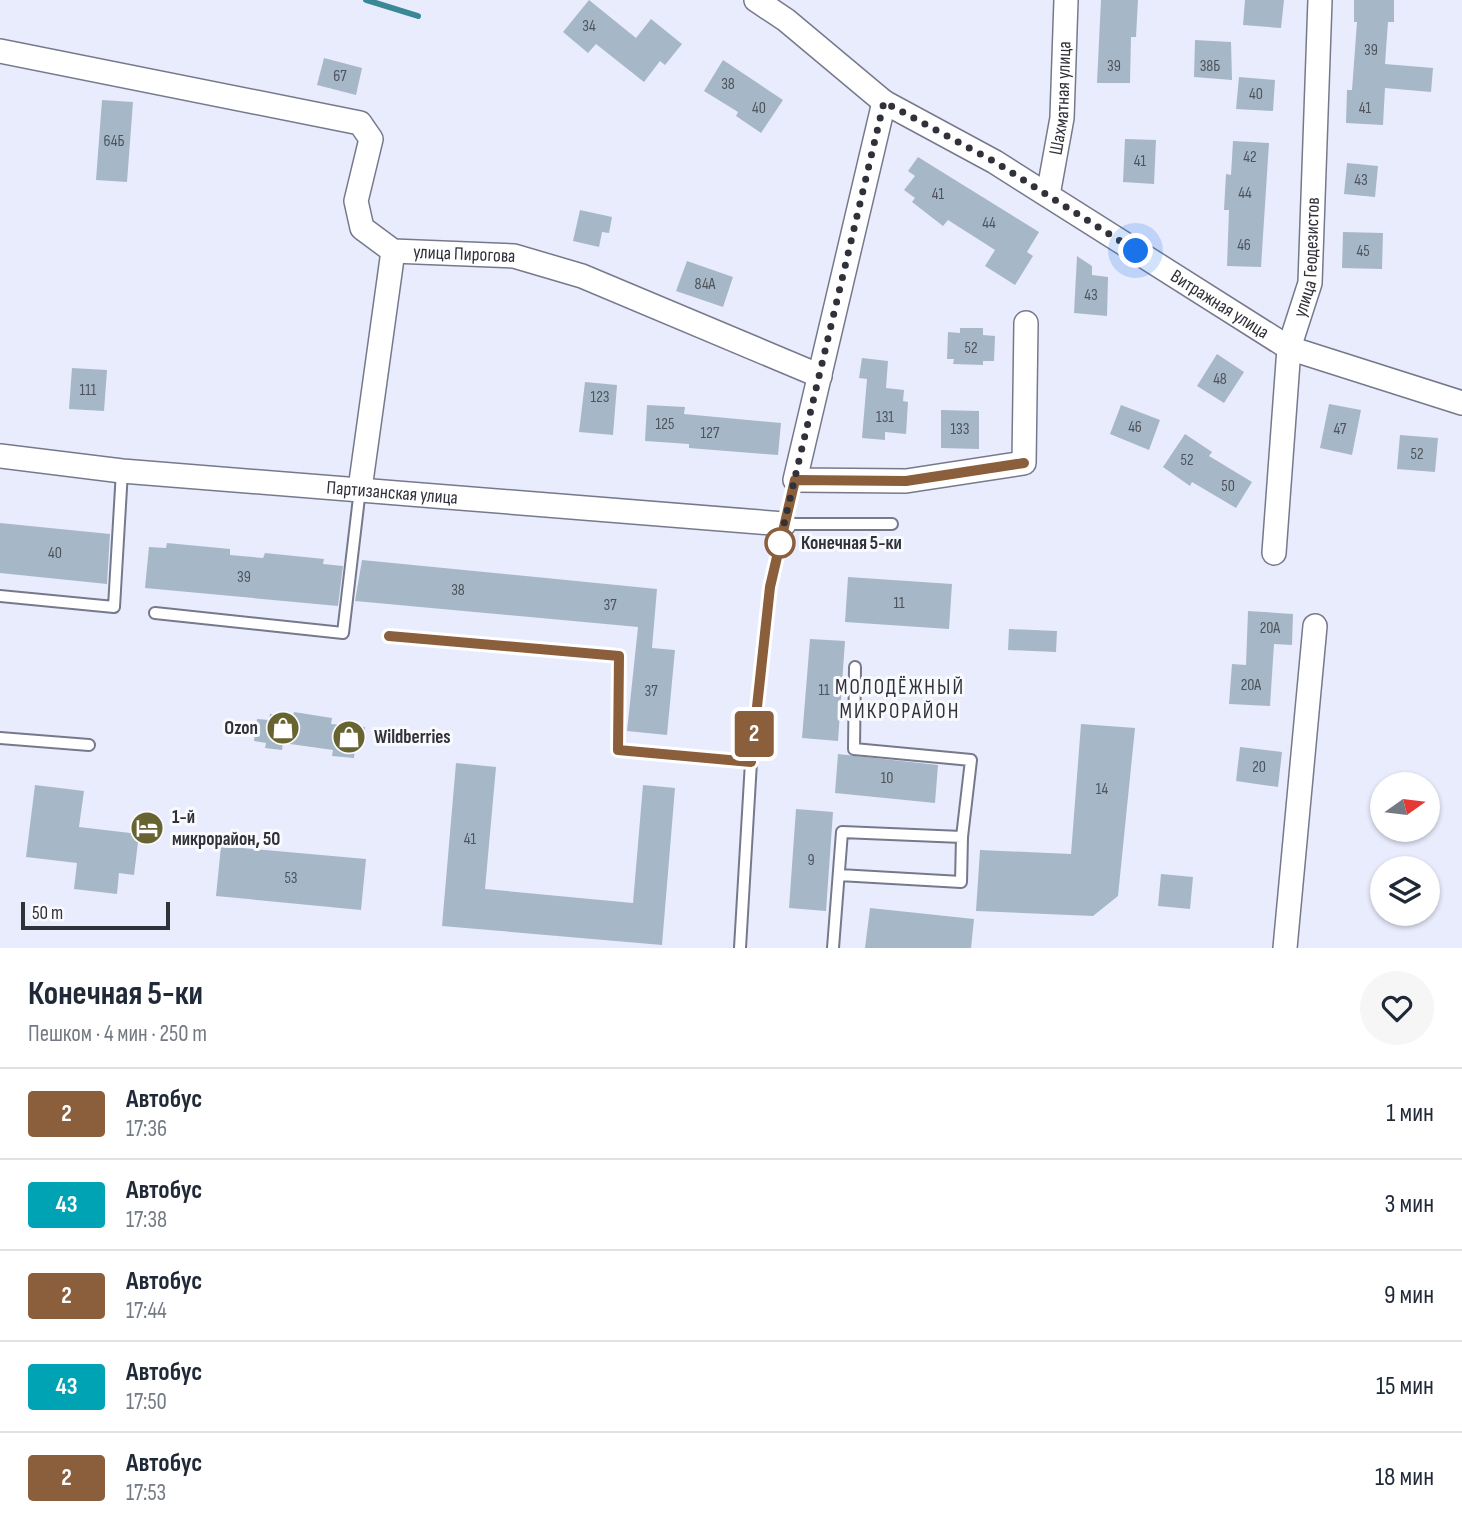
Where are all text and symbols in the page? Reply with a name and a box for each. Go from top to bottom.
house number: 34 [582,17,596,36]
street label: Шахматная улица [1044,41,1076,157]
house number: 39 [1364,41,1378,60]
house number: 39 [1107,57,1121,76]
house number: 38Б [1200,57,1220,76]
house number: 67 [333,67,347,86]
house number: 38 [721,75,735,94]
house number: 40 [1249,85,1263,104]
house number: 40 [752,99,766,118]
house number: 41 [1359,99,1372,118]
house number: 64Б [104,132,125,151]
house number: 42 [1243,148,1257,167]
house number: 41 [1134,152,1147,171]
house number: 43 [1354,171,1368,190]
house number: 44 [1238,184,1252,203]
house number: 41 [932,185,945,204]
street label: улица Геодезистов [1288,197,1325,320]
house number: 44 [982,214,996,233]
your location [1118,233,1153,268]
house number: 46 [1237,236,1251,255]
street label: улица Пирогова [413,240,516,268]
house number: 45 [1356,242,1370,261]
street label: Витражная улица [1166,265,1273,344]
house number: 84А [695,275,716,294]
house number: 43 [1084,286,1098,305]
house number: 52 [964,339,978,358]
house number: 48 [1213,370,1227,389]
house number: 111 [80,381,97,400]
house number: 123 [590,388,610,407]
house number: 131 [876,408,894,427]
house number: 125 [656,415,674,434]
house number: 46 [1128,418,1142,437]
house number: 133 [950,420,970,439]
house number: 47 [1334,420,1347,439]
house number: 127 [701,424,720,443]
house number: 52 [1410,445,1424,464]
house number: 52 [1180,451,1194,470]
street label: Партизанская улица [326,476,459,509]
house number: 50 [1221,477,1235,496]
marker: Конечная 5-ки [765,528,795,558]
place label: Конечная 5-ки [801,532,902,555]
house number: 40 [48,544,62,563]
house number: 39 [237,568,251,587]
house number: 38 [451,581,465,600]
house number: 11 [893,594,905,613]
house number: 37 [603,596,617,615]
house number: 20А [1260,619,1280,638]
district label: МОЛОДЁЖНЫЙ МИКРОРАЙОН [835,675,965,724]
house number: 20А [1241,676,1261,695]
house number: 11 [818,681,830,700]
house number: 37 [644,682,658,701]
shop icon: Ozon [264,709,302,747]
line badge: 2 [731,711,777,757]
place label: Ozon [224,717,258,740]
shop icon: Wildberries [330,718,368,756]
text: 2 [749,719,759,748]
place label: Wildberries [374,726,451,749]
house number: 20 [1252,758,1266,777]
house number: 10 [881,769,893,788]
north arrow [1370,772,1440,842]
map controls [1370,772,1440,926]
house number: 14 [1096,780,1108,799]
place label: 1-й микрорайон, 50 [172,806,280,851]
hotel icon: 1-й микрорайон, 50 [128,809,166,847]
house number: 41 [464,830,477,849]
house number: 9 [807,851,815,870]
button: layers [1370,856,1440,926]
house number: 53 [284,869,298,888]
scale bar [21,899,170,931]
text: 50 m [32,902,63,925]
button: heart [1360,971,1434,1045]
text: Конечная 5-ки [28,974,203,1014]
text: Пешком · 4 мин · 250 m [28,1020,207,1048]
text: Автобус [126,1084,202,1115]
text: 1 мин [1386,1098,1434,1129]
text: 2 [61,1099,72,1128]
text: 17:36 [126,1115,167,1143]
text: Автобус [126,1175,202,1206]
text: 3 мин [1385,1189,1434,1220]
text: 43 [56,1190,77,1219]
text: 17:38 [126,1206,167,1234]
text: Автобус [126,1266,202,1297]
text: 9 мин [1384,1280,1434,1311]
text: 2 [61,1281,72,1310]
text: 17:44 [126,1297,167,1325]
text: Автобус [126,1357,202,1388]
text: 15 мин [1376,1371,1434,1402]
text: 43 [56,1372,77,1401]
text: 17:50 [126,1388,167,1416]
text: Автобус [126,1448,202,1479]
text: 18 мин [1375,1462,1434,1493]
text: 2 [61,1463,72,1492]
text: 17:53 [126,1479,166,1507]

